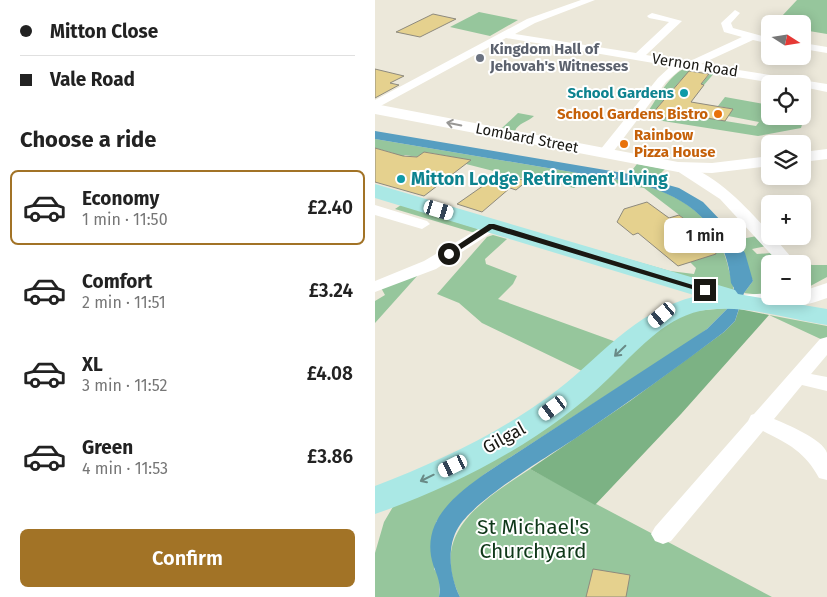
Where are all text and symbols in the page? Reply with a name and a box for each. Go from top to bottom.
north arrow [761,15,811,65]
map controls [761,15,811,305]
text: Mitton Close [50,20,158,43]
place label: Kingdom Hall of Jehovah's Witnesses [489,40,628,75]
street label: Vernon Road [651,49,739,81]
marker: Kingdom Hall of Jehovah's Witnesses [474,52,486,64]
text: Vale Road [50,68,135,91]
button: locate [761,75,811,125]
place label: School Gardens [567,84,674,102]
marker: School Gardens [678,87,690,99]
place label: School Gardens Bistro [557,105,708,123]
marker: School Gardens Bistro [712,108,724,120]
one-way arrow [447,119,463,129]
street label: Lombard Street [474,119,581,157]
text: Choose a ride [20,126,156,153]
place label: Rainbow Pizza House [634,126,715,161]
button: layers [761,135,811,185]
marker: Rainbow Pizza House [618,138,630,150]
place label: Mitton Lodge Retirement Living [411,168,668,190]
marker: Mitton Lodge Retirement Living [395,173,407,185]
icon: car [22,185,67,230]
text: Economy [82,187,159,210]
button: + [761,195,811,245]
text: £2.40 [307,196,353,219]
car [422,198,455,222]
text: 1 min · 11:50 [82,210,168,229]
callout: 1 min [664,218,746,252]
text: 1 min [686,226,724,245]
route start [438,243,460,265]
button: − [761,255,811,305]
icon: car [22,268,67,313]
text: Comfort [82,270,152,293]
text: £3.24 [309,279,353,302]
route end [694,279,716,301]
text: 2 min · 11:51 [82,293,166,312]
car [645,300,678,330]
one-way arrow [614,345,626,357]
icon: car [22,351,67,396]
text: XL [82,353,103,376]
text: £4.08 [307,362,353,385]
text: 3 min · 11:52 [82,376,167,395]
car [536,393,569,423]
street label: Gilgal [479,417,529,459]
icon: car [22,434,67,479]
text: Green [82,436,133,459]
text: £3.86 [307,445,353,468]
car [436,453,469,479]
text: 4 min · 11:53 [82,459,168,478]
one-way arrow [420,474,435,483]
park label: St Michael's Churchyard [477,514,589,564]
button: Confirm [20,529,355,587]

